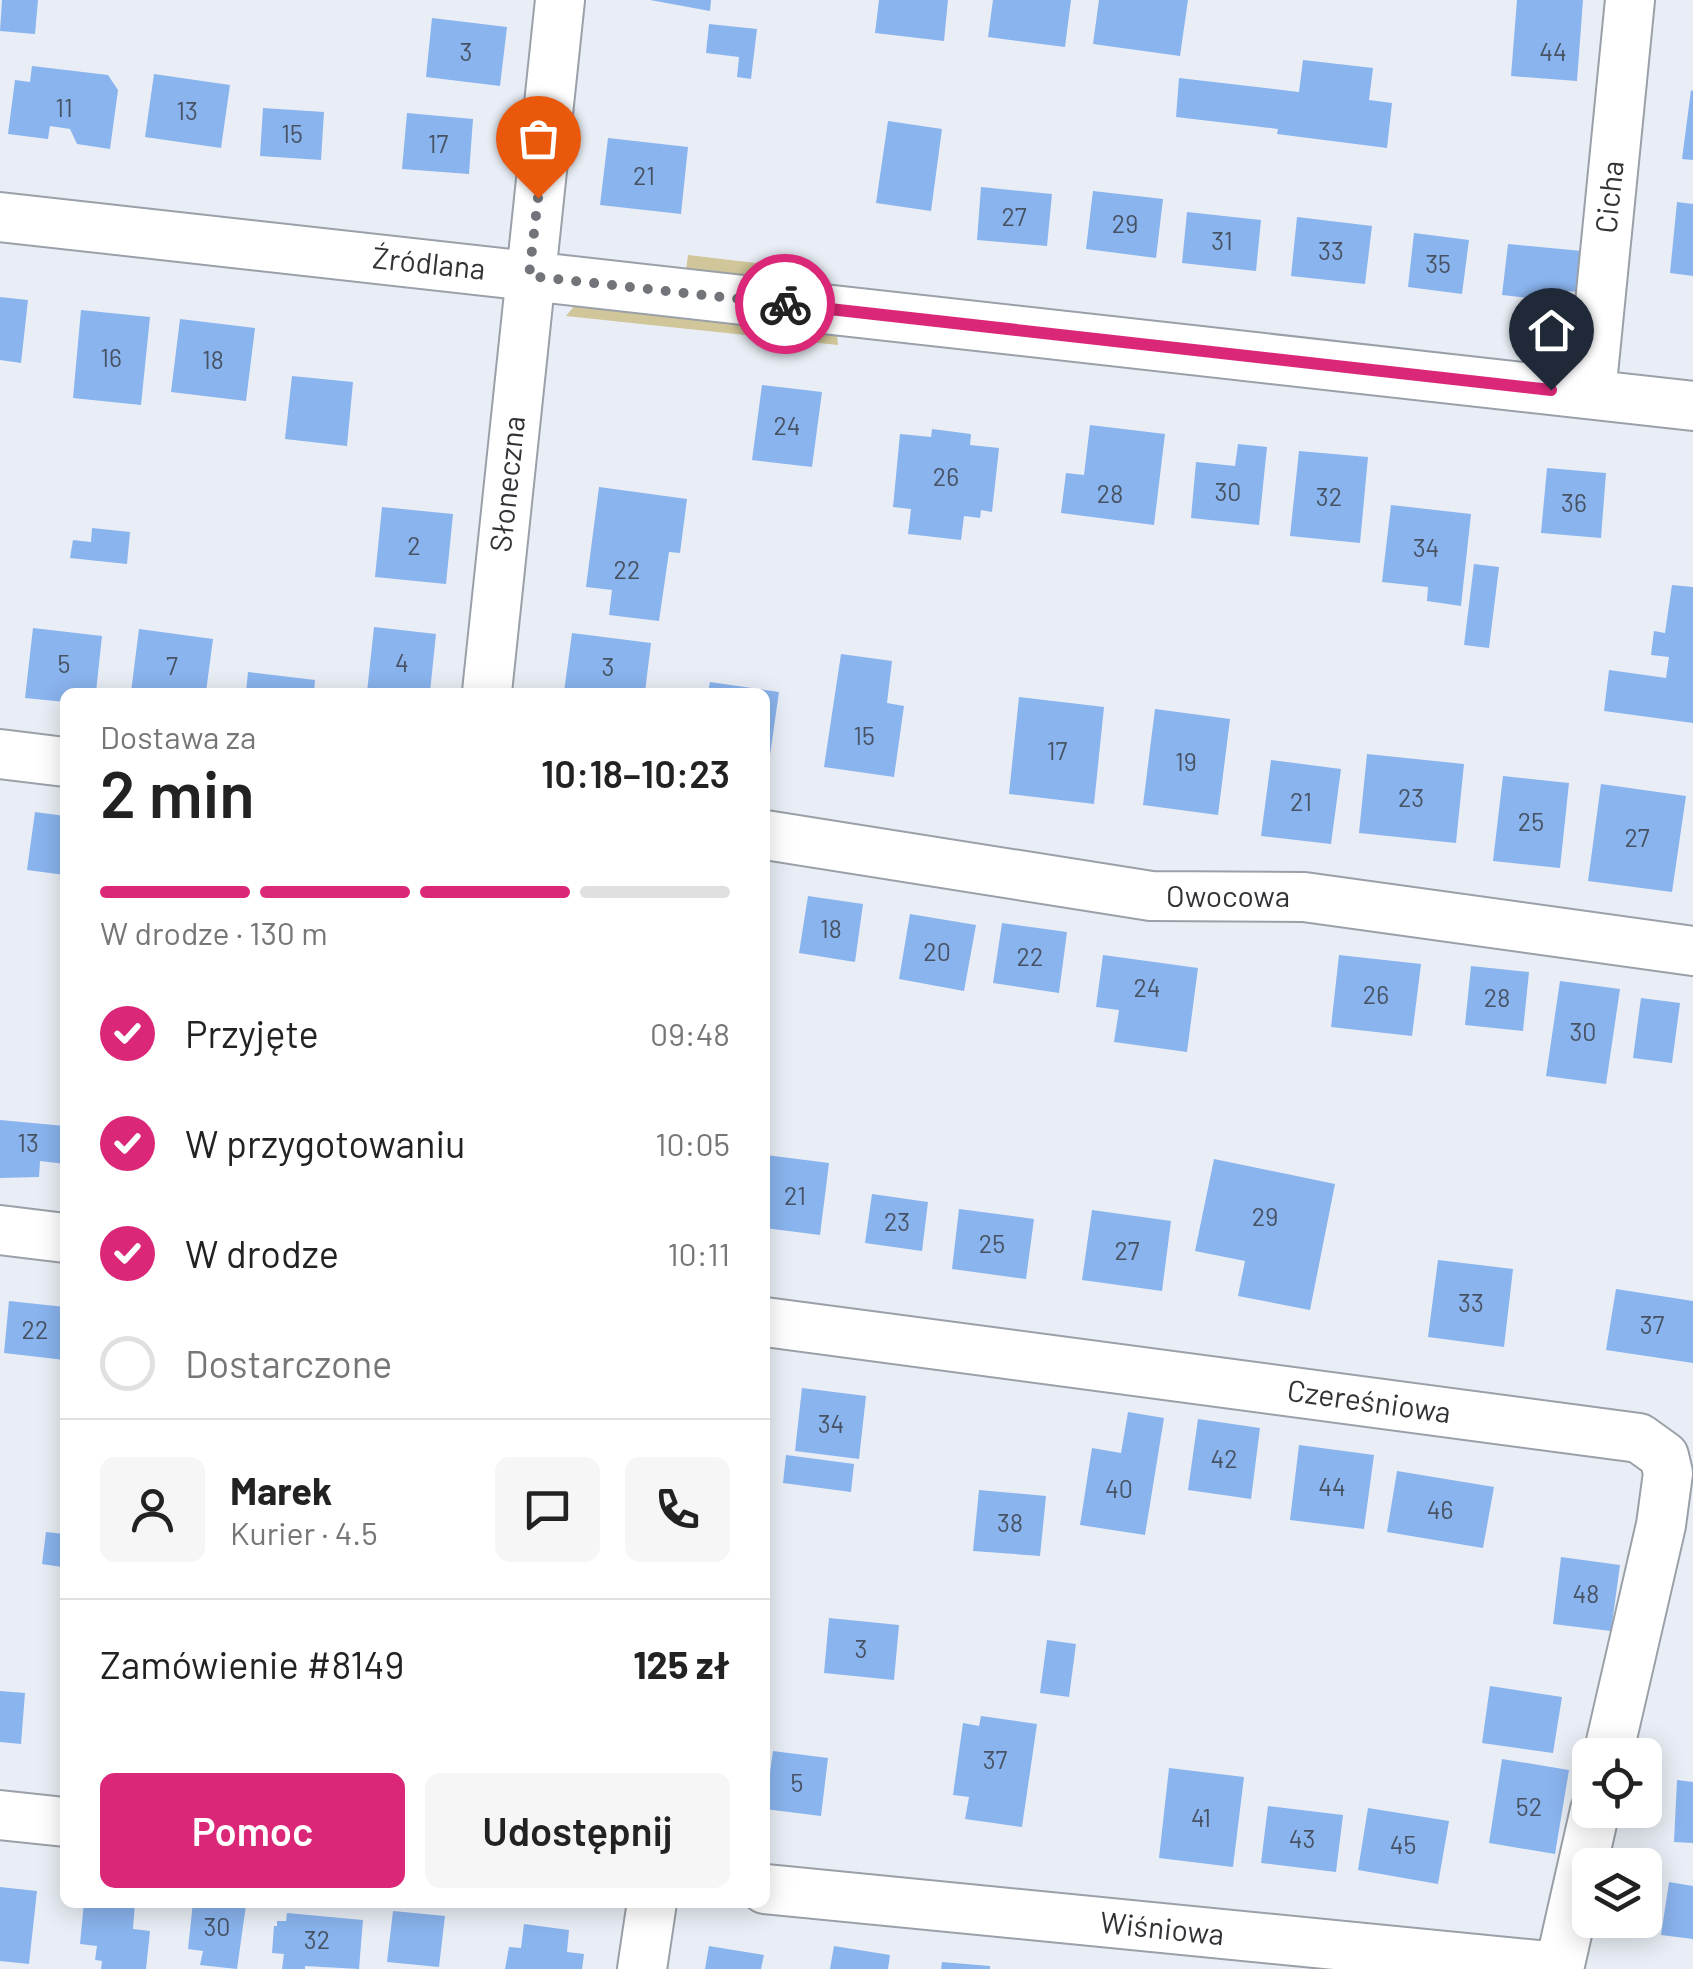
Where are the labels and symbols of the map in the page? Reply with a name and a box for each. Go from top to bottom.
house number: 3 [460,36,472,66]
house number: 44 [1539,36,1567,66]
house number: 11 [55,92,73,122]
house number: 13 [176,95,198,125]
pin [496,96,581,199]
house number: 15 [281,118,303,148]
house number: 17 [428,128,448,158]
street label: Cicha [1586,159,1630,235]
house number: 21 [633,160,655,190]
house number: 27 [1001,201,1027,231]
house number: 29 [1112,208,1138,238]
house number: 31 [1211,225,1233,255]
house number: 33 [1318,235,1344,265]
street label: Źródlana [371,238,487,286]
house number: 35 [1425,248,1451,278]
courier [735,254,835,354]
pin [1509,288,1594,391]
house number: 16 [100,342,122,372]
house number: 18 [202,344,224,374]
house number: 24 [773,410,801,440]
street label: Słoneczna [481,414,531,554]
house number: 26 [933,461,959,491]
house number: 30 [1214,476,1242,506]
house number: 28 [1097,478,1123,508]
house number: 32 [1316,481,1342,511]
house number: 36 [1561,487,1587,517]
house number: 2 [407,530,421,560]
house number: 34 [1413,532,1439,562]
house number: 22 [614,554,640,584]
house number: 4 [395,647,409,677]
house number: 5 [58,648,70,678]
house number: 7 [166,650,178,680]
house number: 3 [602,651,614,681]
house number: 15 [853,720,875,750]
house number: 17 [1047,735,1067,765]
house number: 19 [1175,746,1197,776]
house number: 23 [1398,782,1424,812]
house number: 21 [1290,786,1312,816]
house number: 25 [1518,806,1544,836]
house number: 27 [1624,822,1650,852]
street label: Owocowa [1166,877,1290,913]
house number: 18 [820,913,842,943]
house number: 20 [923,936,951,966]
house number: 22 [1017,941,1043,971]
house number: 24 [1133,972,1161,1002]
house number: 26 [1363,979,1389,1009]
house number: 28 [1484,982,1510,1012]
house number: 30 [1569,1016,1597,1046]
house number: 13 [17,1127,39,1157]
house number: 21 [784,1180,806,1210]
house number: 29 [1252,1201,1278,1231]
house number: 23 [884,1206,910,1236]
house number: 25 [979,1228,1005,1258]
house number: 27 [1114,1235,1140,1265]
house number: 33 [1458,1287,1484,1317]
house number: 37 [1640,1309,1665,1339]
house number: 22 [22,1314,48,1344]
street label: Czereśniowa [1285,1371,1453,1429]
house number: 34 [818,1408,844,1438]
house number: 42 [1210,1443,1238,1473]
house number: 44 [1318,1471,1346,1501]
house number: 40 [1105,1473,1133,1503]
house number: 46 [1427,1494,1453,1524]
house number: 38 [997,1507,1023,1537]
house number: 48 [1573,1578,1599,1608]
house number: 3 [855,1633,867,1663]
house number: 37 [983,1744,1008,1774]
house number: 5 [791,1767,803,1797]
house number: 52 [1516,1791,1542,1821]
house number: 41 [1191,1802,1211,1832]
house number: 43 [1289,1823,1315,1853]
house number: 45 [1390,1829,1416,1859]
street label: Wiśniowa [1098,1903,1226,1951]
house number: 30 [203,1911,231,1941]
house number: 32 [304,1924,330,1954]

